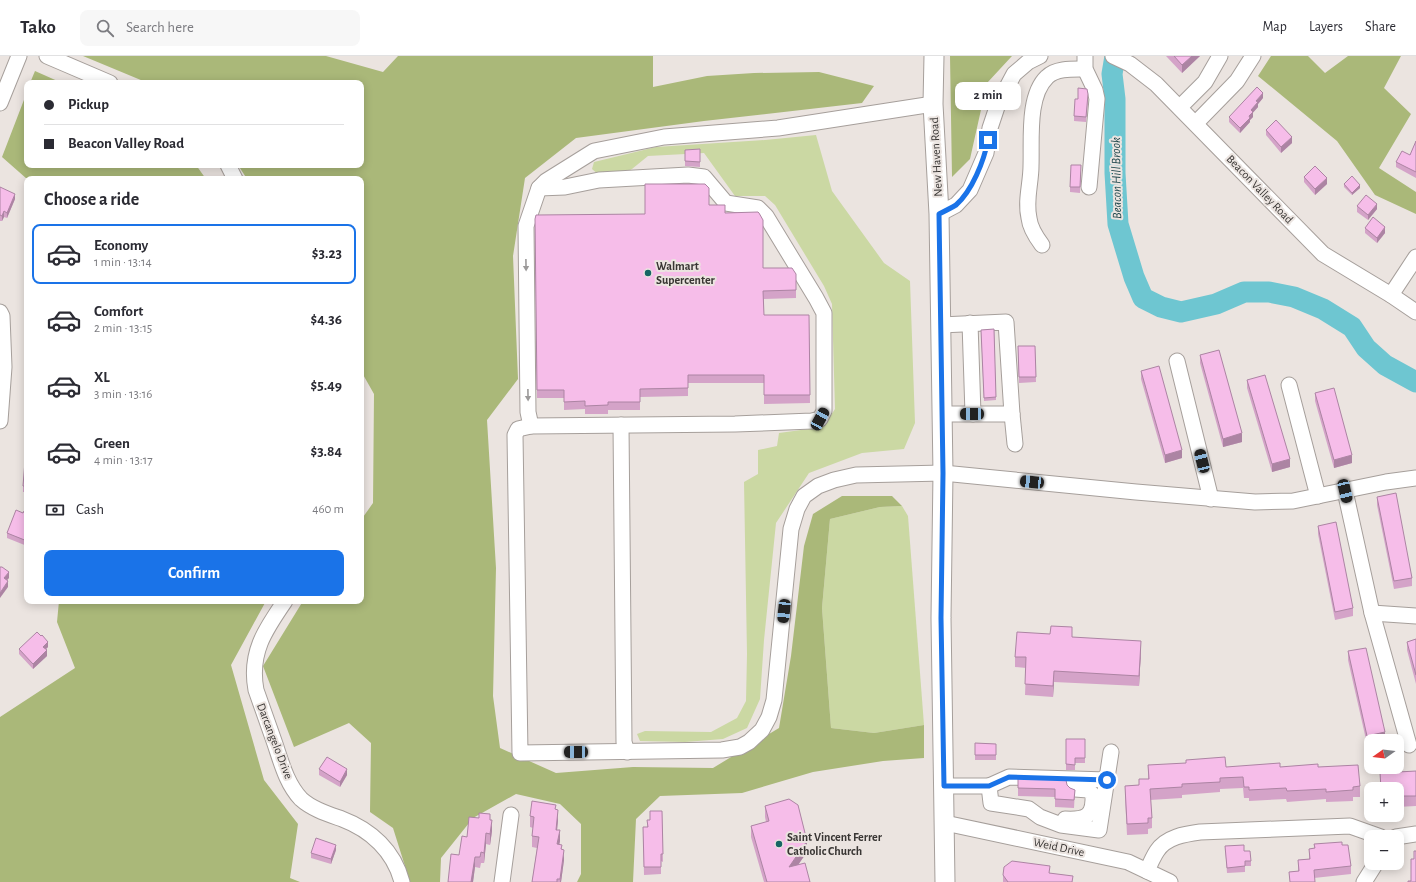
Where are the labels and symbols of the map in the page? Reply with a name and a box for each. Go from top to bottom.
callout: 2 min [955,82,1021,110]
street label: New Haven Road [928,117,944,197]
route end [979,131,997,149]
water label: Beacon Hill Brook [1110,137,1124,219]
street label: Beacon Valley Road [1224,152,1296,226]
one-way arrow [523,259,529,272]
place label: Walmart Supercenter [656,260,716,286]
marker: Walmart Supercenter [643,268,653,278]
one-way arrow [525,389,531,402]
car [809,406,831,432]
car [960,408,984,420]
car [1193,448,1211,474]
car [1019,475,1045,489]
car [1336,478,1354,504]
car [777,598,791,624]
street label: Darcangelo Drive [255,701,295,781]
north arrow [1364,734,1404,774]
car [564,746,588,758]
route start [1098,771,1116,789]
place label: Saint Vincent Ferrer Catholic Church [787,831,883,857]
street label: Weid Drive [1032,836,1086,858]
marker: Saint Vincent Ferrer Catholic Church [774,839,784,849]

